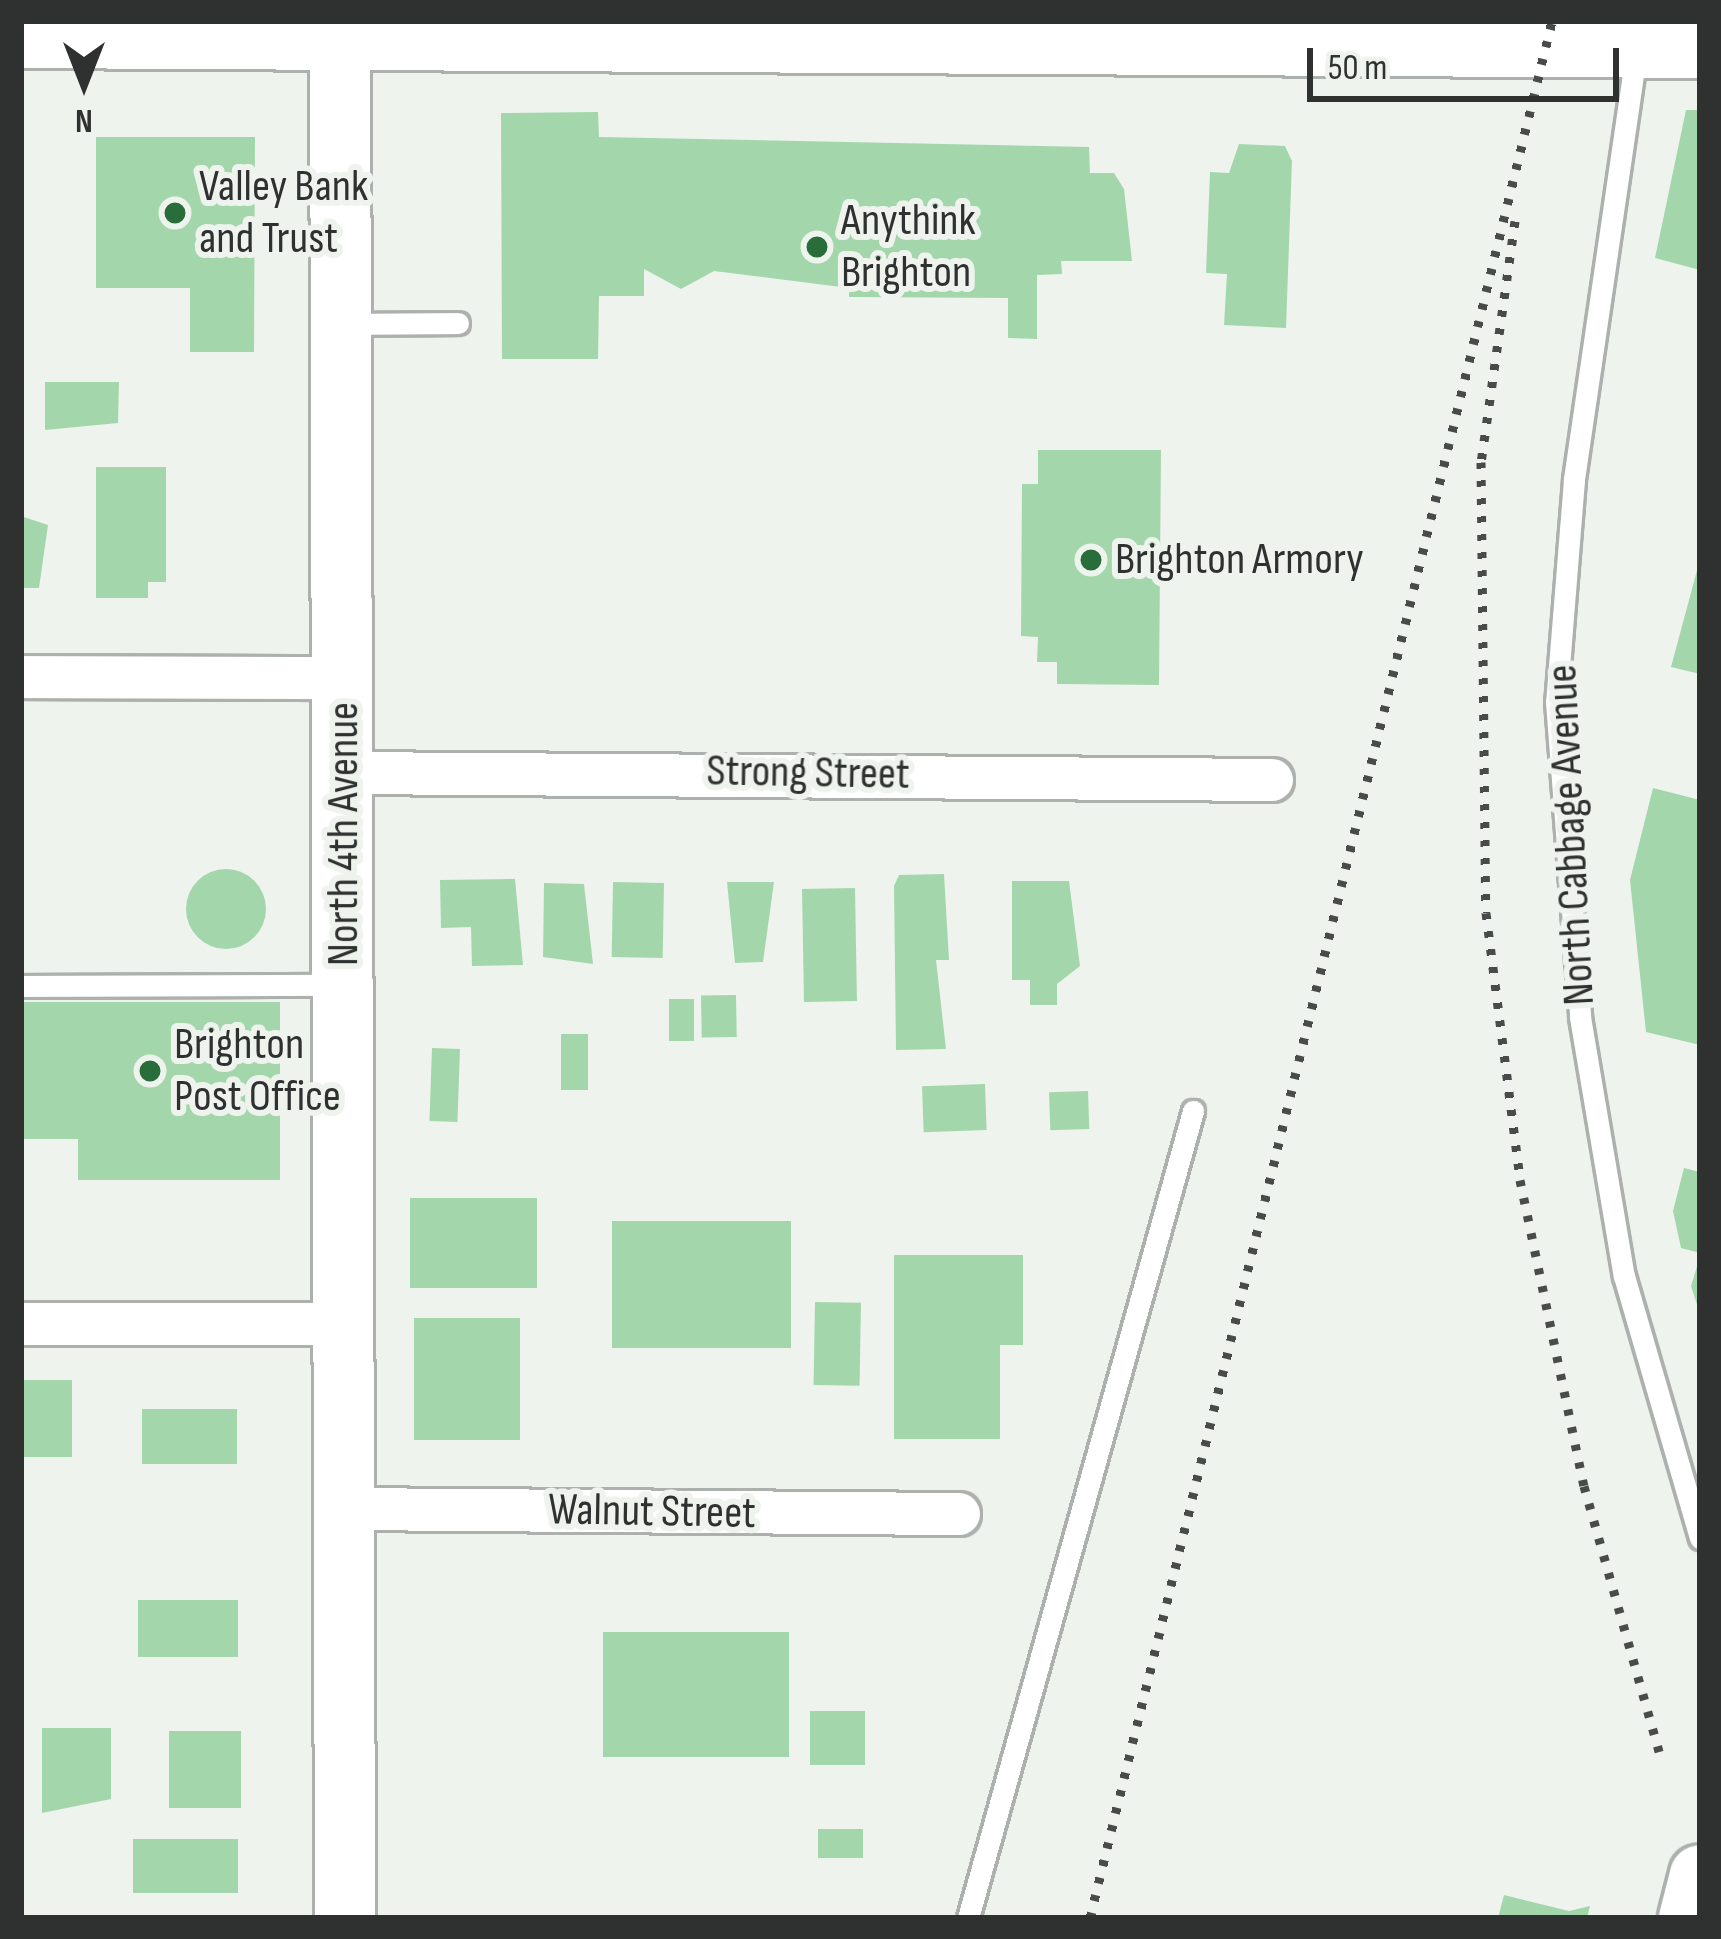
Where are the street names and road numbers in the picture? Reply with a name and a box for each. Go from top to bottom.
street label: North Cabbage Avenue [1535,663,1607,1007]
street label: North 4th Avenue [317,702,371,966]
street label: Strong Street [706,744,910,802]
street label: Walnut Street [548,1483,756,1541]

